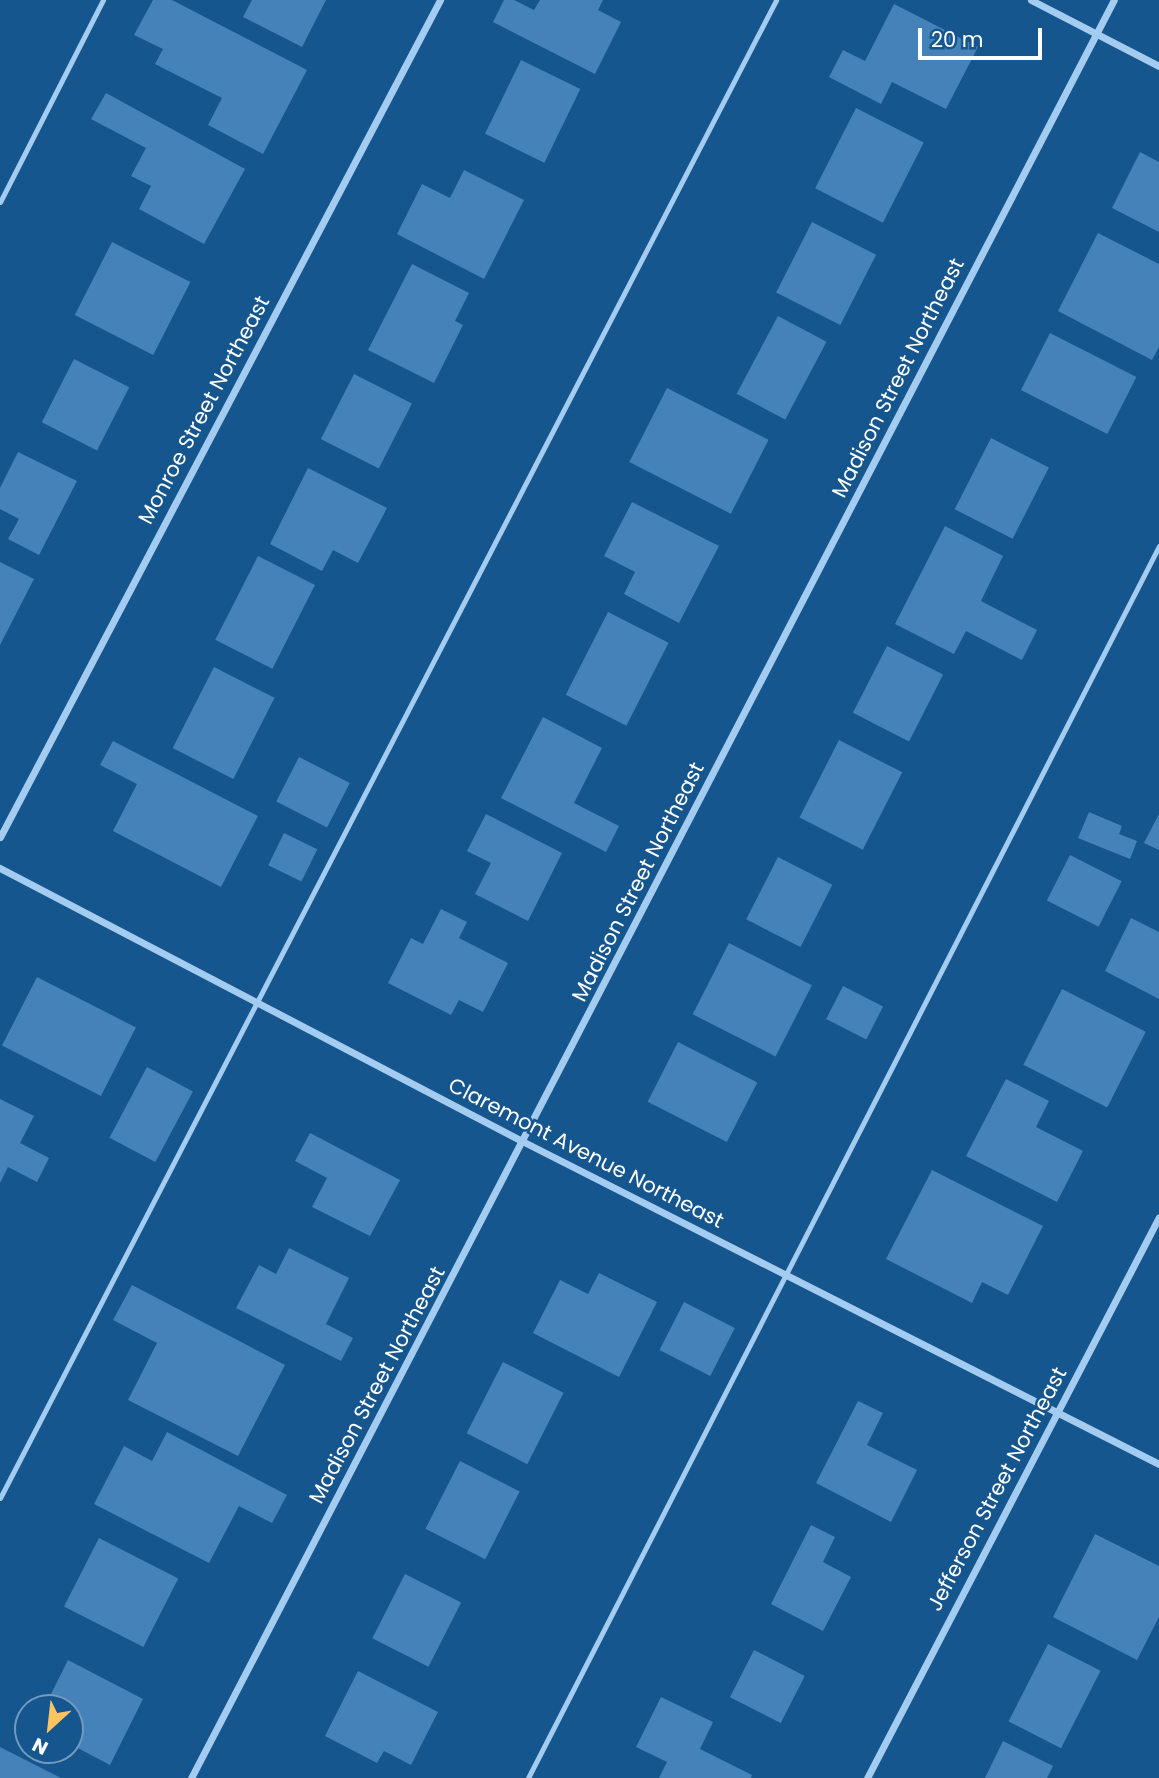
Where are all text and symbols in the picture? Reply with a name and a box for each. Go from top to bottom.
scale bar [921,14,1045,58]
text: 20 m [931,25,984,54]
street label: Madison Street Northeast [827,254,969,502]
street label: Monroe Street Northeast [133,292,275,528]
street label: Madison Street Northeast [567,758,709,1006]
street label: Claremont Avenue Northeast [444,1072,728,1234]
street label: Madison Street Northeast [304,1262,450,1508]
street label: Jefferson Street Northeast [922,1363,1072,1615]
north arrow [14,1694,84,1764]
text: N [28,1731,53,1762]

